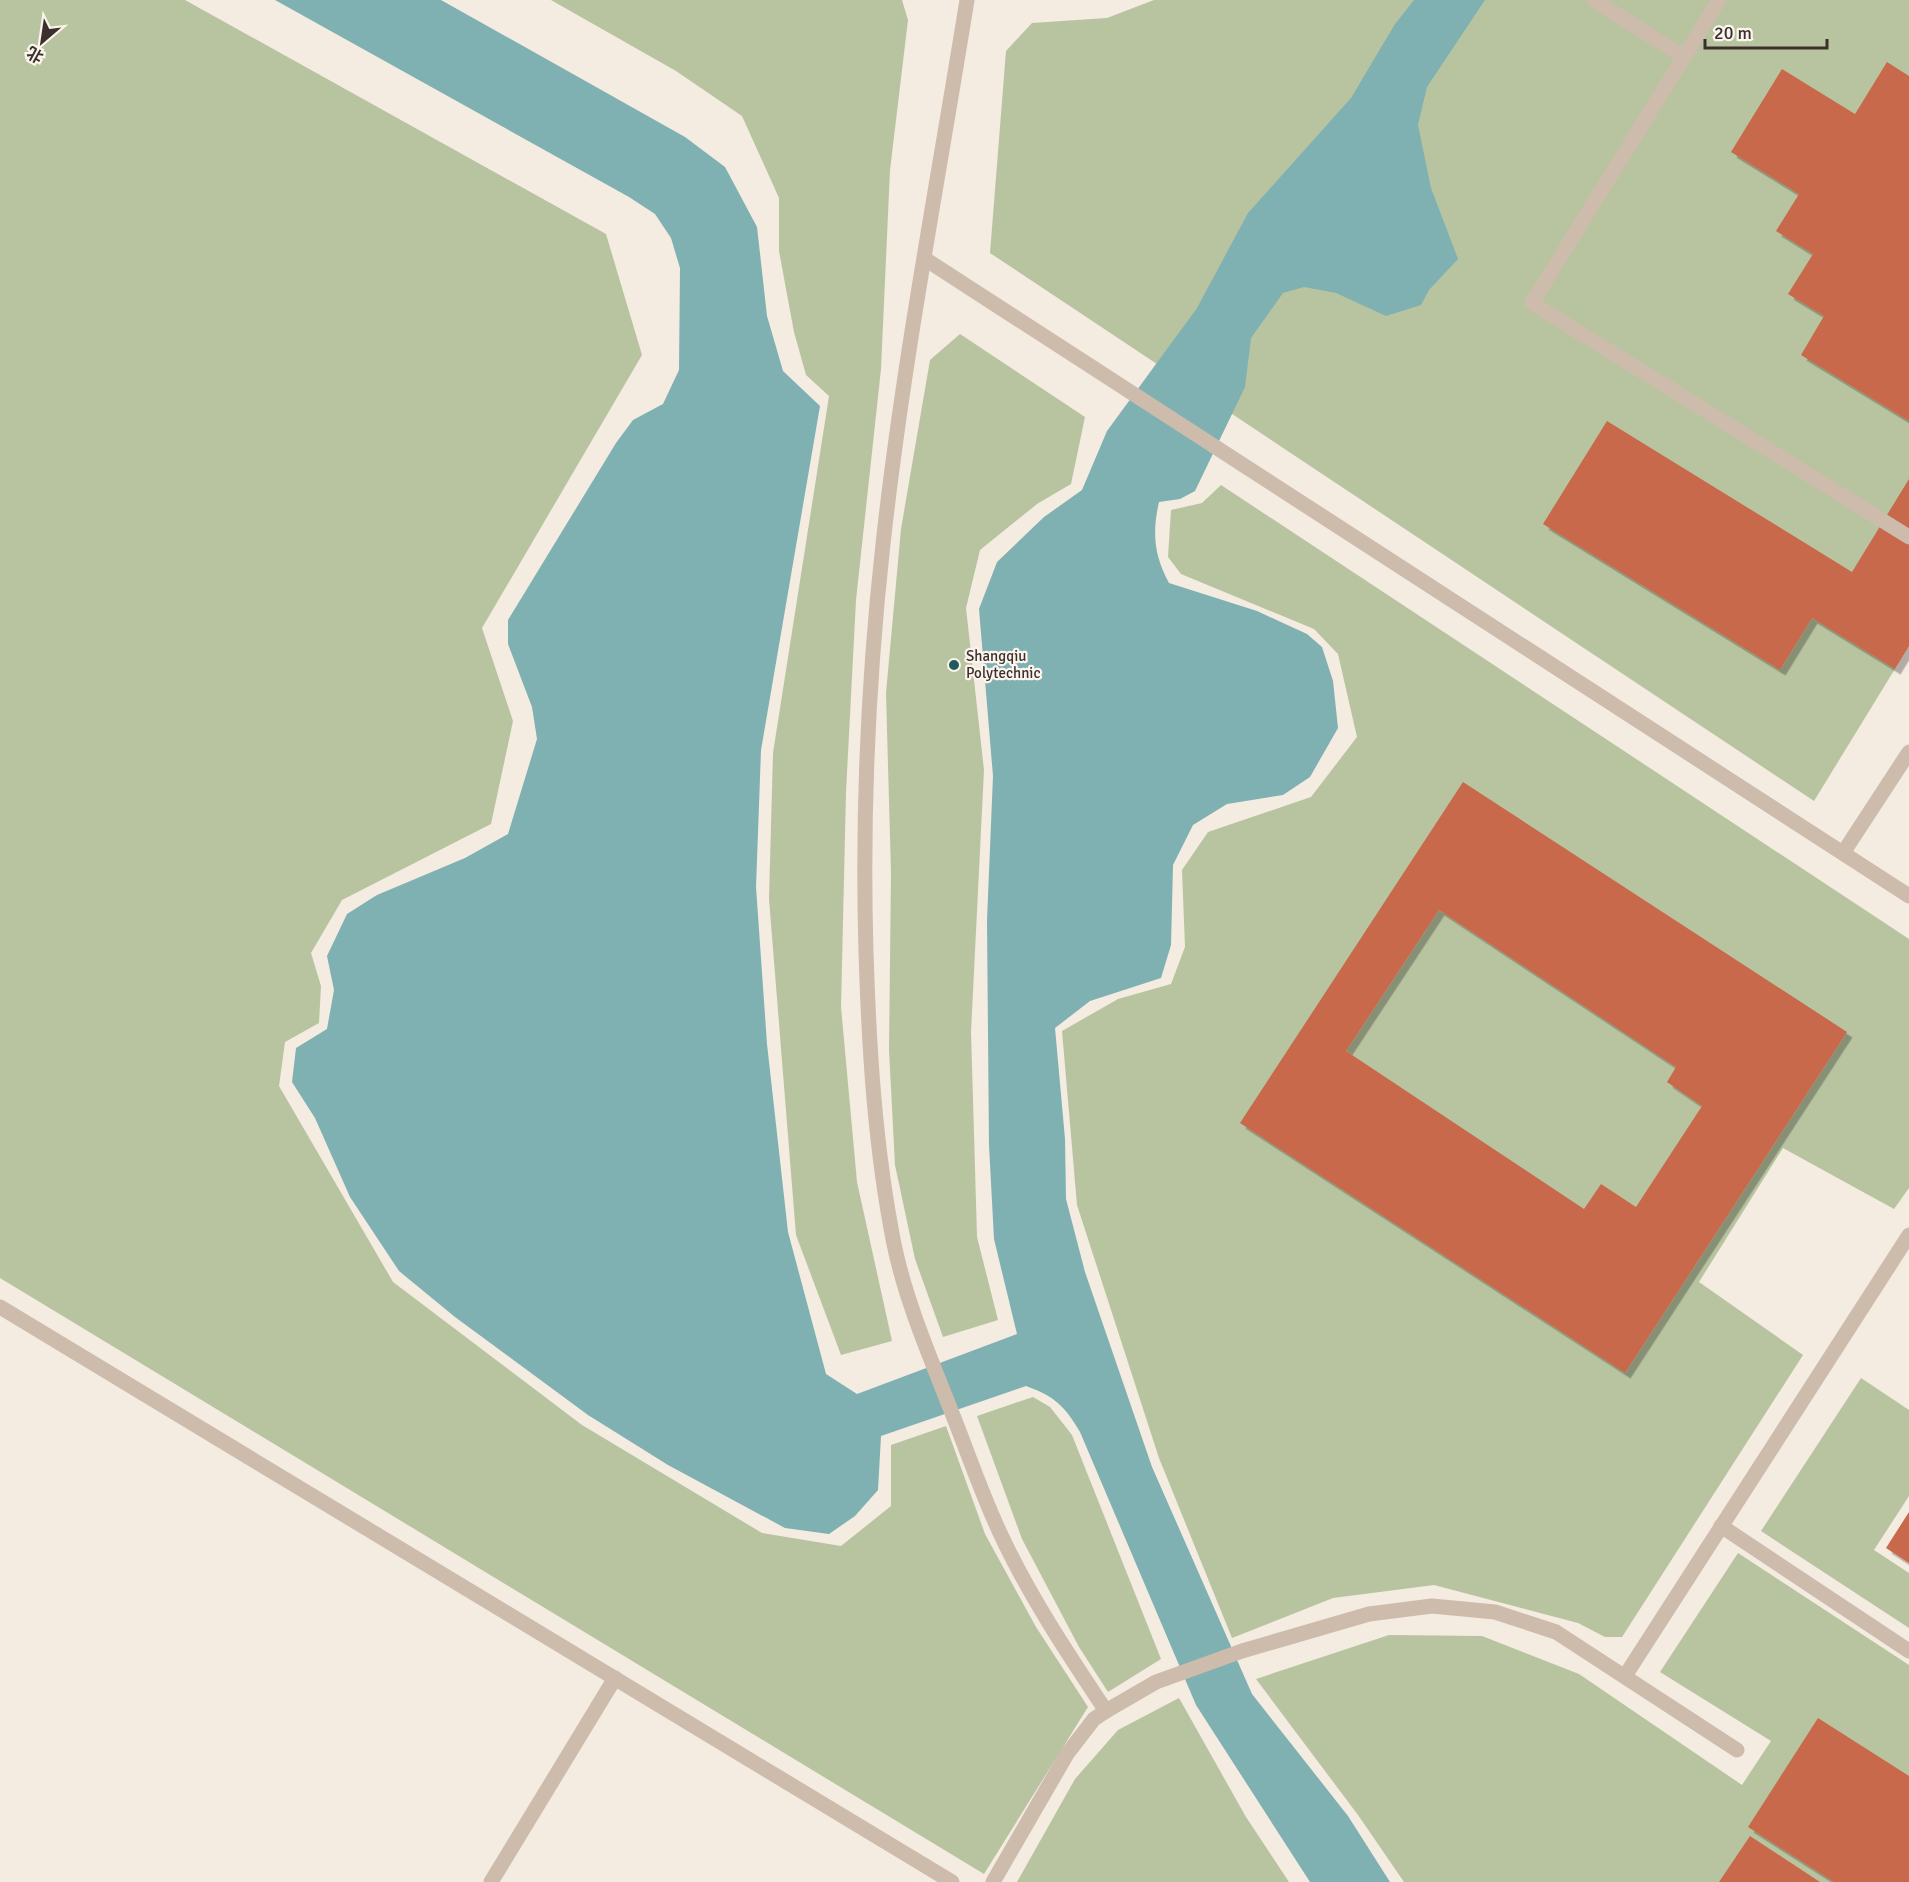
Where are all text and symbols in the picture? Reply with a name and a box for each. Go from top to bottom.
north arrow [12,12,72,72]
scale bar [1705,12,1826,50]
text: 20 m [1714,22,1752,44]
text: 北 [23,42,47,67]
place label: Shangqiu Polytechnic [966,647,1040,682]
marker: Shangqiu Polytechnic [947,658,961,672]

